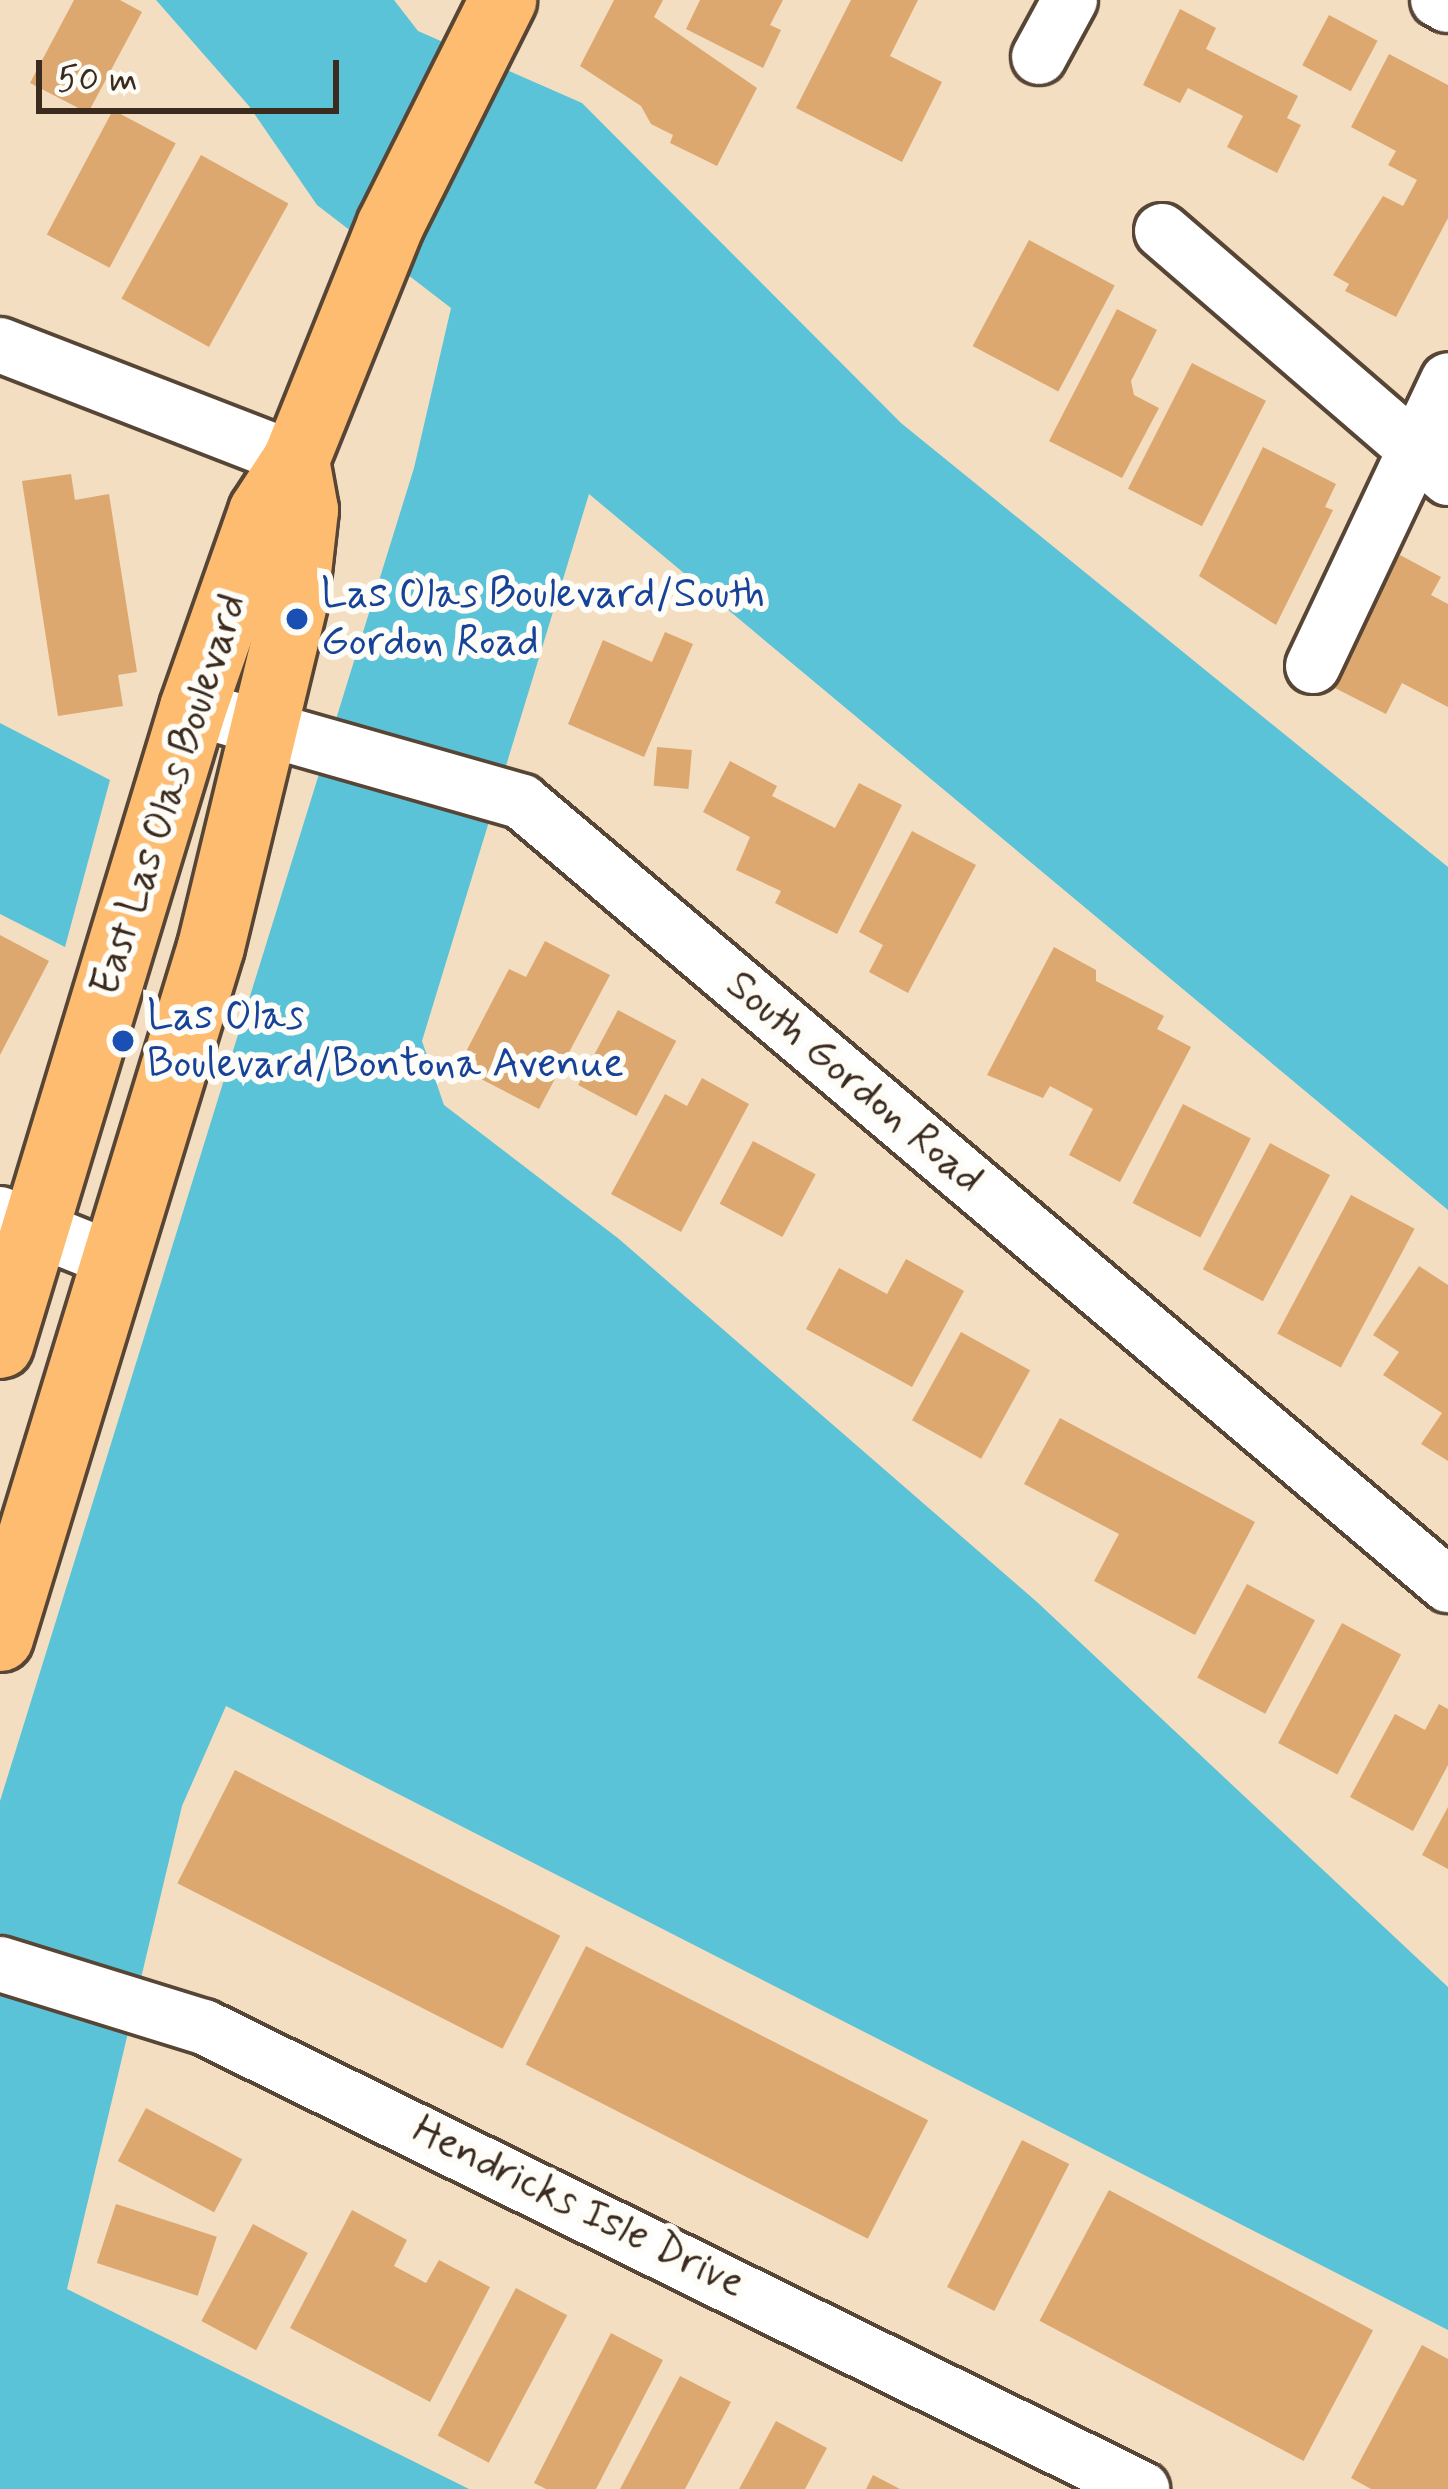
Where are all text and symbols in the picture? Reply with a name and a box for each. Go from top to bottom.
scale bar [42,36,345,110]
text: 50 m [57,57,138,104]
place label: Las Olas Boulevard/South Gordon Road [321,570,764,668]
street label: East Las Olas Boulevard [81,588,259,1002]
marker: Las Olas Boulevard/South Gordon Road [284,606,310,632]
street label: South Gordon Road [715,961,993,1205]
place label: Las Olas Boulevard/Bontona Avenue [147,992,624,1090]
marker: Las Olas Boulevard/Bontona Avenue [110,1028,136,1054]
street label: Hendricks Isle Drive [404,2106,752,2310]

